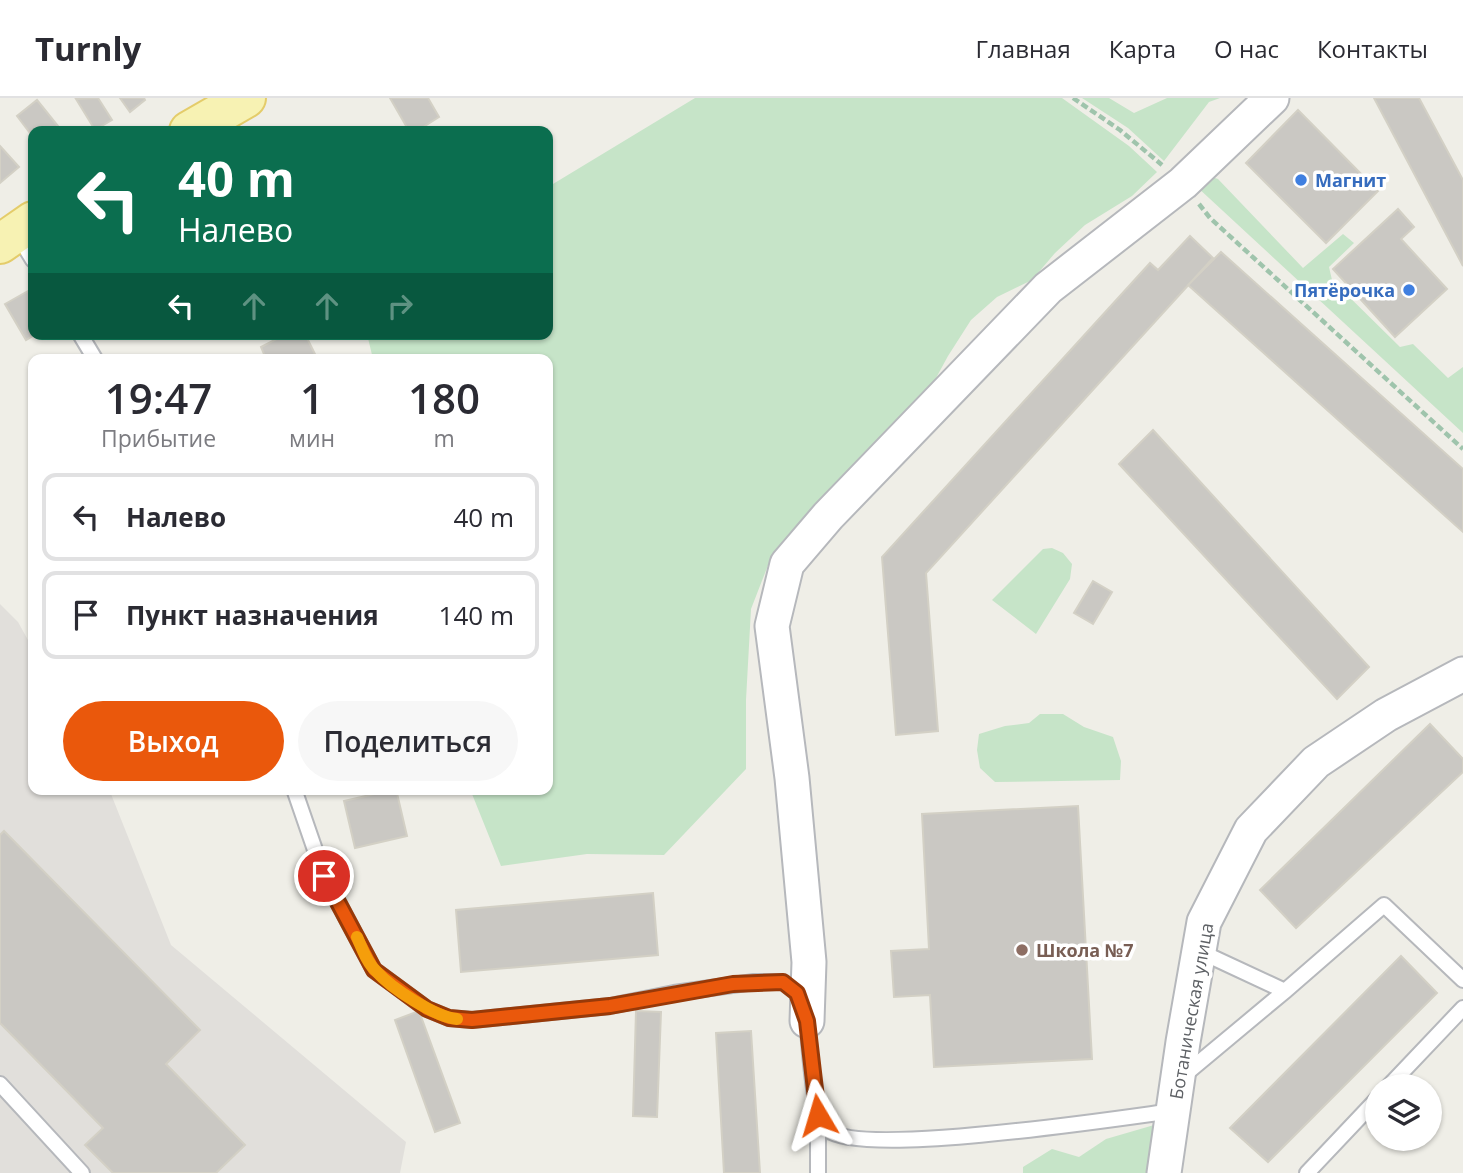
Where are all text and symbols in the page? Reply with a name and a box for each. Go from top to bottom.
text: Turnly [35,26,141,71]
text: Главная [976,32,1071,65]
text: Карта [1109,32,1176,65]
text: О нас [1214,32,1279,65]
text: Контакты [1317,32,1428,65]
text: 40 m [178,145,295,211]
icon: left [63,154,154,245]
place label: Магнит [1315,168,1386,192]
marker: Магнит [1293,172,1309,188]
text: Налево [178,208,293,251]
place label: Пятёрочка [1294,278,1395,302]
marker: Пятёрочка [1401,282,1417,298]
icon: left [162,287,200,325]
icon: ahead [235,287,273,325]
icon: ahead [308,287,346,325]
icon: right [381,287,419,325]
text: 19:47 [105,369,212,426]
text: 1 [300,369,324,426]
text: 180 [408,369,480,426]
text: Прибытие [101,422,216,454]
text: мин [289,422,335,454]
text: m [433,422,455,454]
icon: left [67,498,105,536]
text: Налево [126,499,226,535]
text: 40 m [453,499,514,535]
icon: arrive [67,596,105,634]
text: Пункт назначения [126,597,379,633]
text: 140 m [439,597,514,633]
button: Выход [63,701,284,781]
button: Поделиться [298,701,518,781]
pin [294,846,354,906]
icon: arrive [305,857,343,895]
street label: Ботаническая улица [1164,921,1218,1101]
place label: Школа №7 [1036,938,1134,962]
marker: Школа №7 [1014,942,1030,958]
map controls [1365,1074,1442,1151]
button: layers [1365,1074,1442,1151]
position arrow [781,1078,855,1152]

